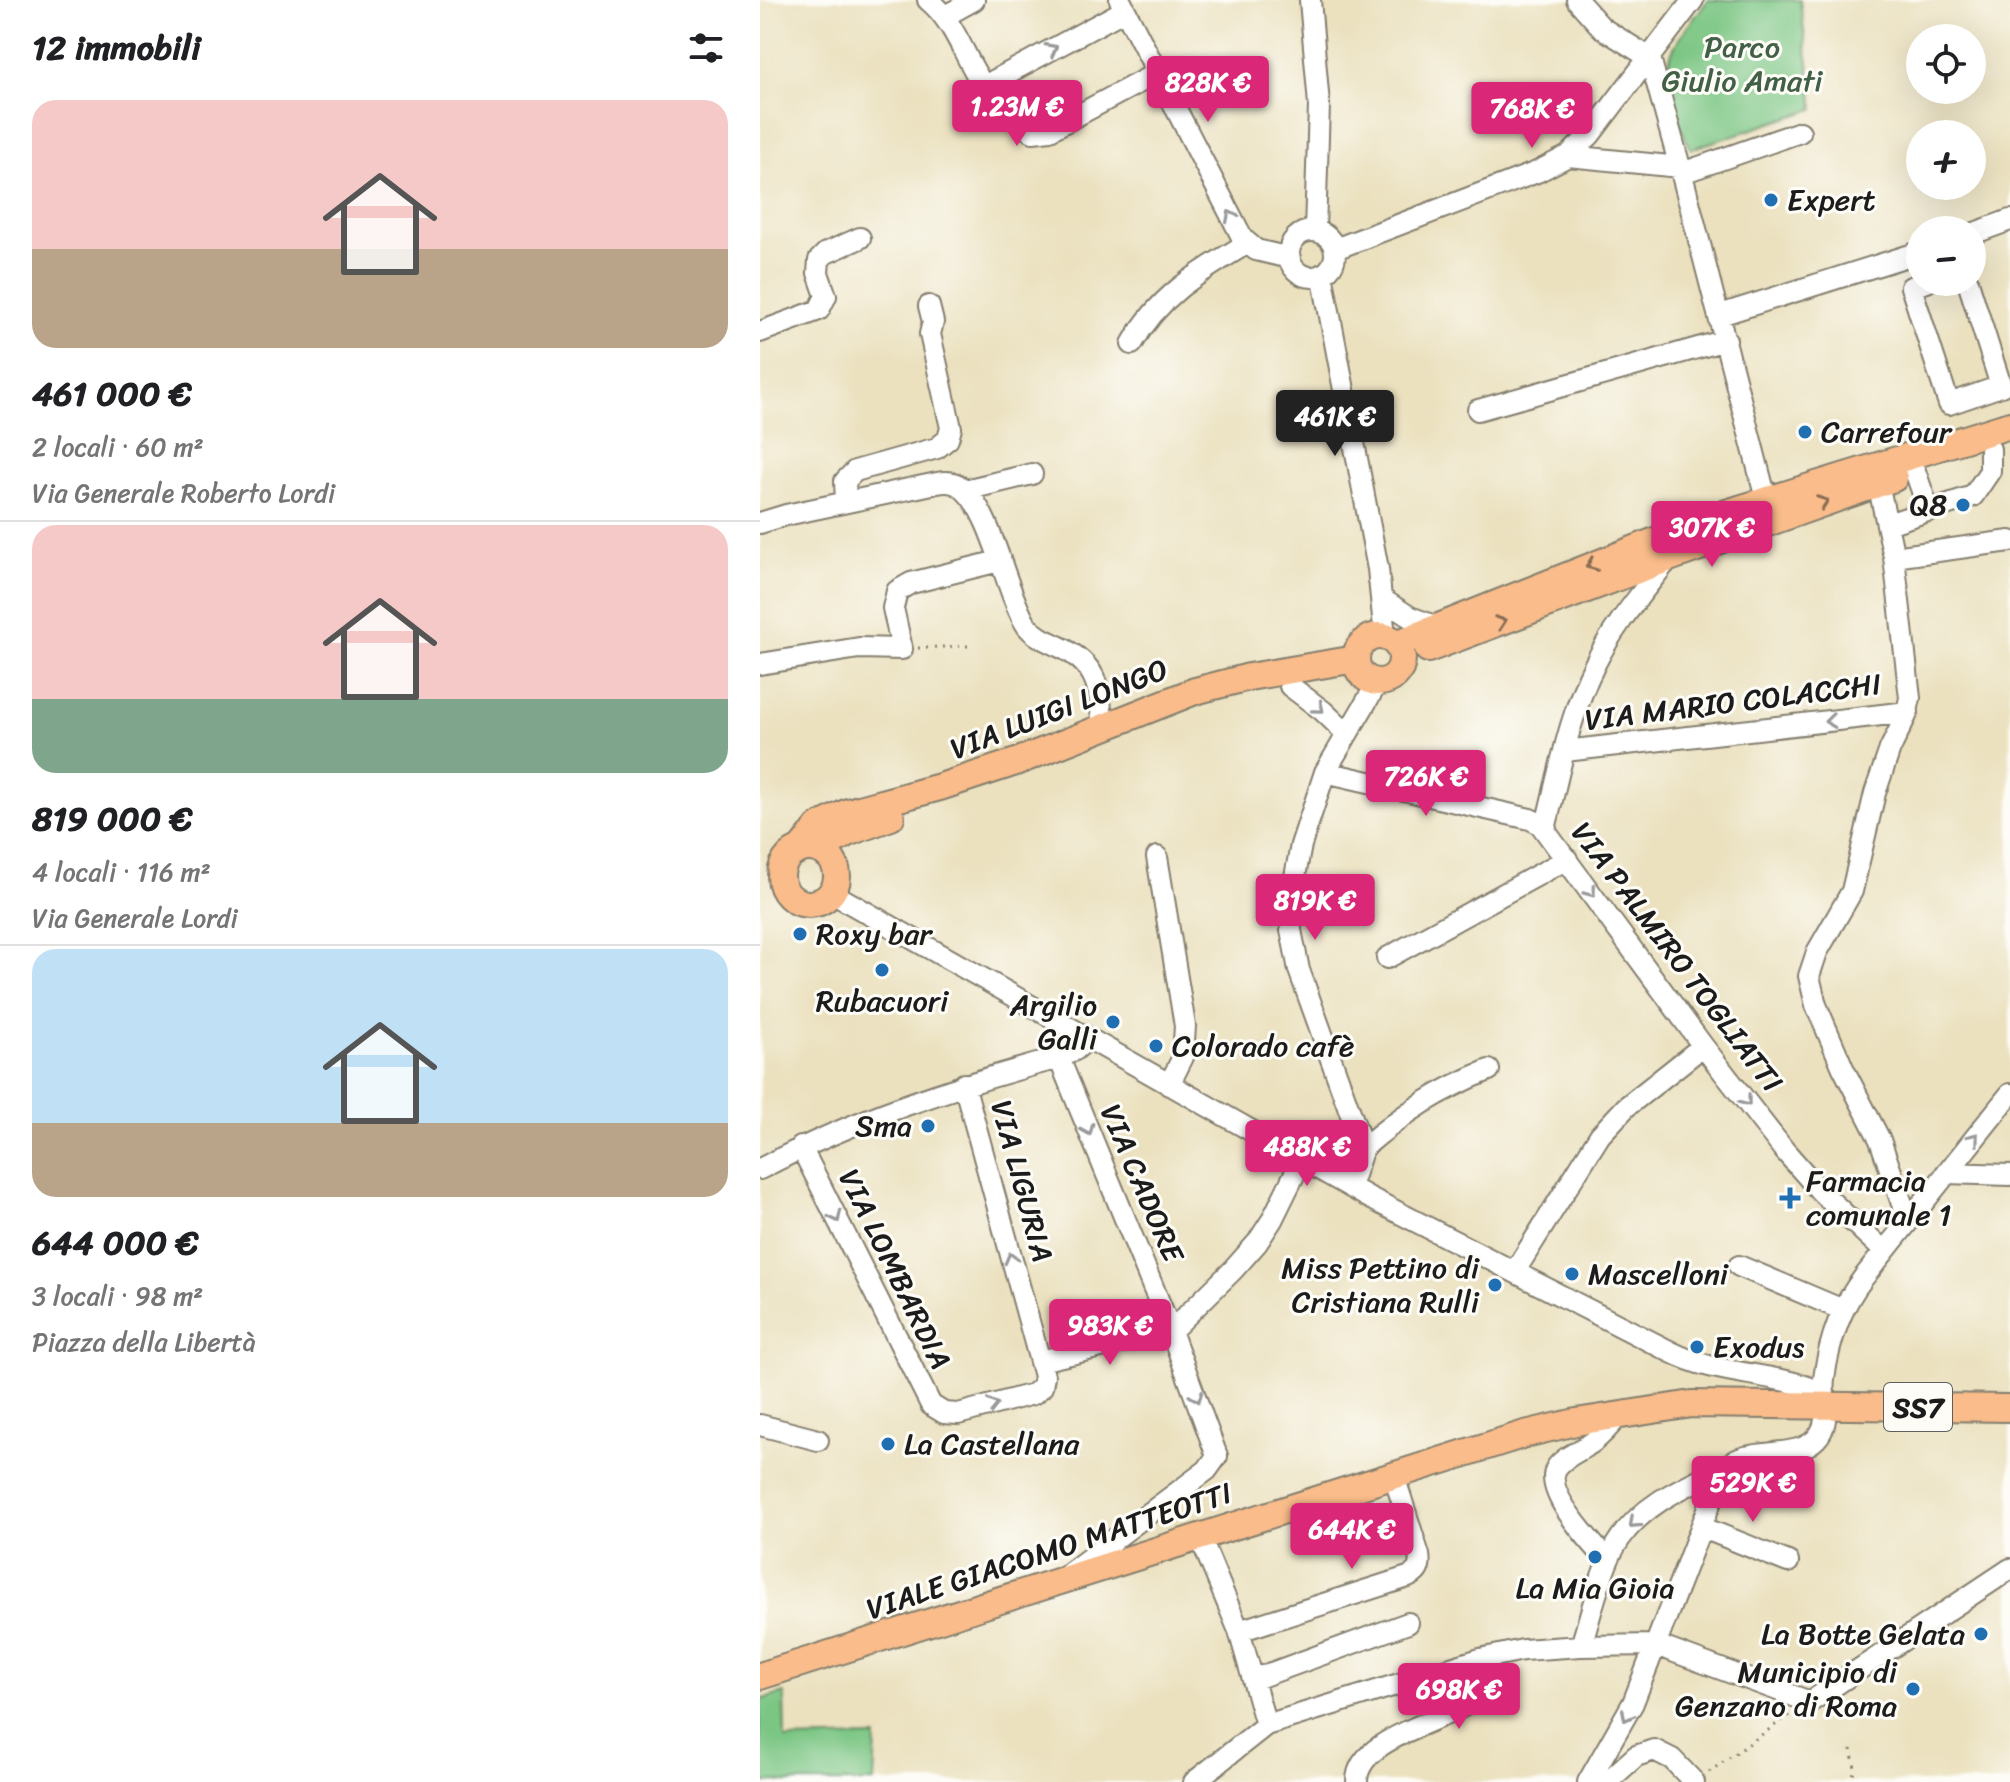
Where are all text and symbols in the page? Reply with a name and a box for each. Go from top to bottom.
text: 12 immobili [32,18,201,78]
park label: Parco Giulio Amati [1661,20,1823,108]
map controls [1906,24,1986,296]
button: locate [1906,24,1986,104]
icon: filters [684,26,728,70]
one-way arrow [1044,43,1058,59]
pin: 828K € [1143,56,1273,124]
text: 828K € [1165,59,1251,105]
pin: 1.23M € [943,80,1091,148]
pin: 768K € [1467,82,1597,150]
text: 1.23M € [970,83,1064,129]
text: 768K € [1489,85,1575,131]
button: + [1906,120,1986,200]
icon: home [308,152,452,296]
place label: Expert [1787,173,1876,227]
marker: Expert [1762,191,1780,209]
one-way arrow [1226,209,1241,224]
button: − [1906,216,1986,296]
text: 461 000 € [32,364,192,424]
pin: 461K € [1270,390,1400,458]
text: 461K € [1294,393,1376,439]
place label: Carrefour [1821,405,1953,459]
marker: Carrefour [1796,423,1814,441]
text: 2 locali · 60 m² [32,424,204,470]
text: Via Generale Roberto Lordi [32,470,335,516]
place label: Q8 [1909,478,1947,532]
one-way arrow [1816,495,1830,512]
marker: Q8 [1954,496,1972,514]
pin: 307K € [1647,501,1777,569]
text: 307K € [1669,504,1755,550]
one-way arrow [1585,556,1599,572]
icon: home [308,577,452,721]
one-way arrow [1493,616,1507,632]
street label: VIA LUIGI LONGO [942,643,1176,775]
street label: VIA MARIO COLACCHI [1582,657,1884,747]
one-way arrow [1310,699,1325,713]
one-way arrow [1823,712,1836,729]
pin: 726K € [1361,750,1491,818]
text: 726K € [1384,753,1468,799]
text: 819 000 € [32,789,193,849]
street label: VIA PALMIRO TOGLIATTI [1556,809,1798,1105]
text: 4 locali · 116 m² [32,849,211,895]
pin: 819K € [1250,874,1380,942]
text: 819K € [1274,877,1356,923]
one-way arrow [1581,883,1595,898]
text: Via Generale Lordi [32,895,238,941]
place label: Roxy bar [816,907,933,961]
marker: Roxy bar [791,925,809,943]
marker: Rubacuori [873,961,891,979]
place label: Rubacuori [816,974,950,1028]
place label: Argilio Galli [1009,978,1099,1066]
icon: home [308,1001,452,1145]
marker: Argilio Galli [1104,1013,1122,1031]
place label: Colorado cafè [1172,1019,1354,1073]
marker: Colorado cafè [1147,1037,1165,1055]
one-way arrow [1736,1092,1750,1107]
street label: VIA LIGURIA [974,1094,1070,1268]
street label: VIA CADORE [1084,1095,1200,1273]
place label: Sma [855,1099,912,1153]
marker: Sma [919,1117,937,1135]
pin: 488K € [1242,1120,1372,1188]
one-way arrow [1078,1122,1095,1136]
text: 488K € [1263,1123,1351,1169]
one-way arrow [1964,1133,1979,1147]
place label: Farmacia comunale 1 [1806,1154,1951,1242]
street label: VIA LOMBARDIA [823,1159,967,1379]
marker: Farmacia comunale 1 [1781,1189,1799,1207]
one-way arrow [826,1209,841,1224]
text: 644 000 € [32,1213,199,1273]
place label: Miss Pettino di Cristiana Rulli [1281,1241,1481,1329]
place label: Mascelloni [1588,1247,1730,1301]
one-way arrow [1004,1251,1021,1265]
marker: Mascelloni [1563,1265,1581,1283]
text: 3 locali · 98 m² [32,1273,203,1319]
marker: Miss Pettino di Cristiana Rulli [1486,1276,1504,1294]
pin: 983K € [1045,1299,1175,1367]
text: 983K € [1067,1302,1153,1348]
text: Piazza della Libertà [32,1319,256,1365]
place label: Exodus [1713,1320,1805,1374]
marker: Exodus [1688,1338,1706,1356]
road number: SS7 [1884,1383,1952,1431]
one-way arrow [1187,1389,1203,1403]
one-way arrow [985,1397,999,1414]
place label: La Castellana [904,1417,1080,1471]
marker: La Castellana [879,1435,897,1453]
pin: 529K € [1688,1456,1818,1524]
text: 529K € [1710,1459,1796,1505]
street label: VIALE GIACOMO MATTEOTTI [859,1466,1239,1636]
pin: 644K € [1287,1503,1417,1571]
text: 644K € [1308,1506,1396,1552]
one-way arrow [1629,1514,1643,1529]
marker: La Mia Gioia [1586,1548,1604,1566]
place label: La Mia Gioia [1515,1561,1675,1615]
place label: La Botte Gelata [1761,1607,1965,1661]
marker: La Botte Gelata [1972,1625,1990,1643]
place label: Municipio di Genzano di Roma [1675,1645,1898,1733]
pin: 698K € [1394,1663,1524,1731]
text: 698K € [1416,1666,1502,1712]
marker: Municipio di Genzano di Roma [1904,1680,1922,1698]
one-way arrow [1621,1707,1637,1722]

